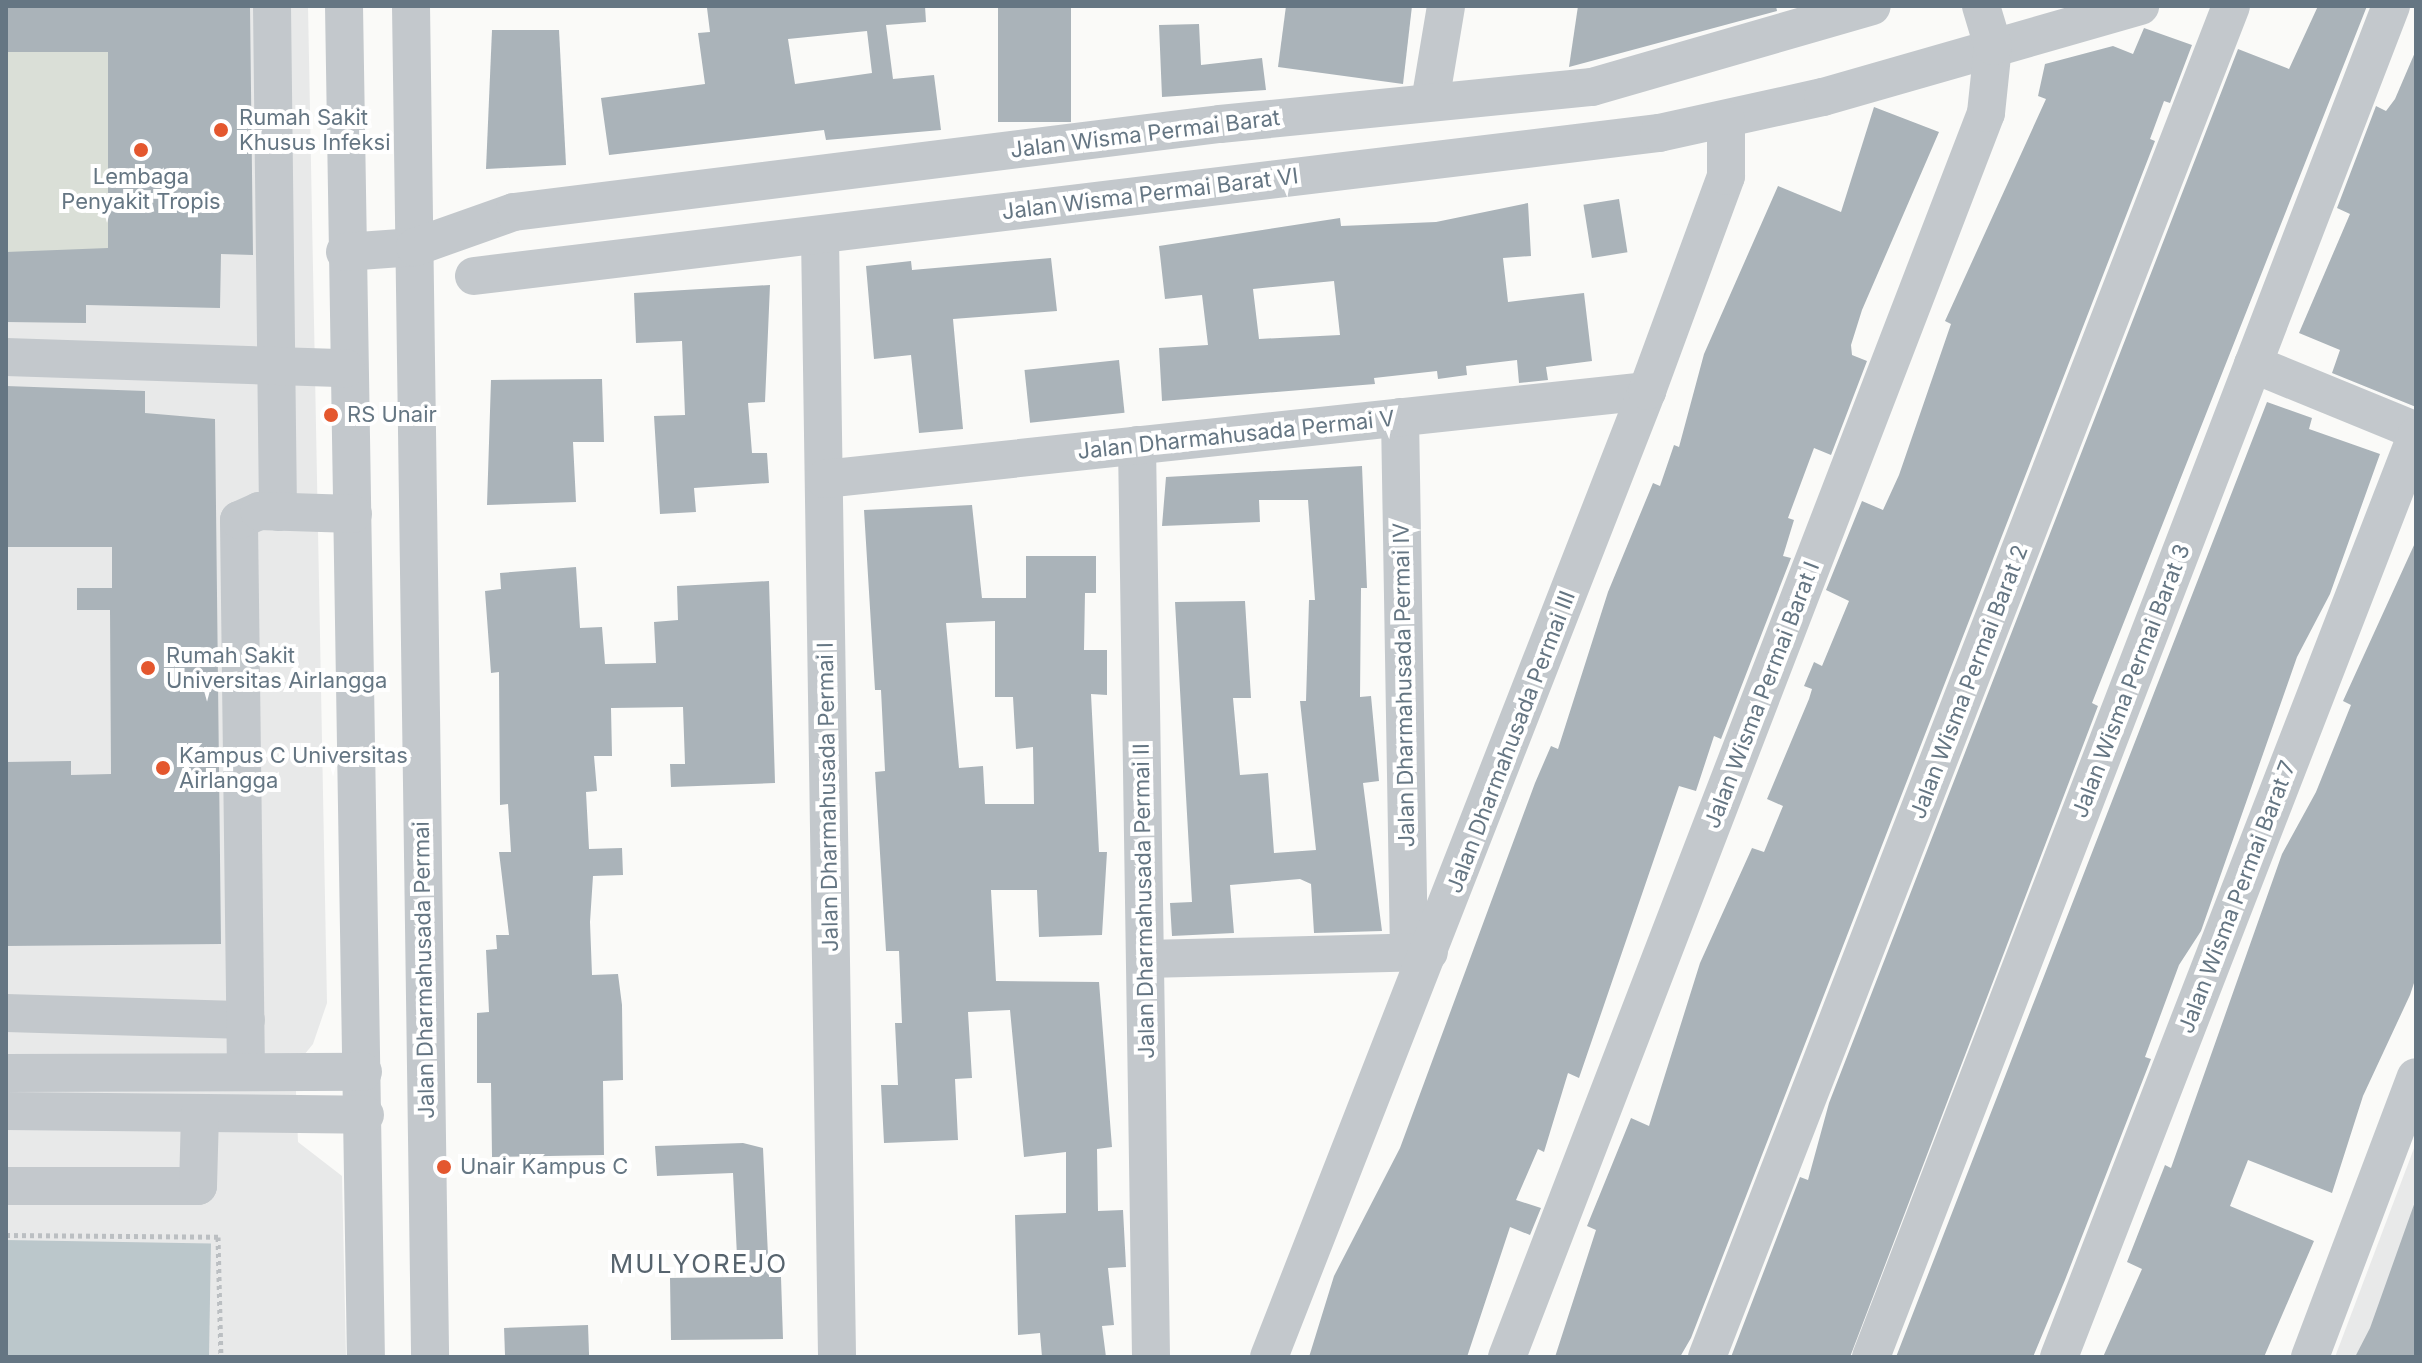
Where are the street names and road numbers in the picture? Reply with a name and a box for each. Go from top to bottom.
street label: Jalan Wisma Permai Barat [1009,104,1281,164]
street label: Jalan Wisma Permai Barat VI [1000,163,1300,225]
street label: Jalan Dharmahusada Permai V [1076,405,1396,465]
street label: Jalan Dharmahusada Permai IV [1388,522,1420,848]
street label: Jalan Wisma Permai Barat 3 [2067,540,2195,822]
street label: Jalan Wisma Permai Barat 2 [1905,541,2033,823]
street label: Jalan Wisma Permai Barat I [1699,558,1825,832]
street label: Jalan Dharmahusada Permai III [1441,587,1581,897]
street label: Jalan Dharmahusada Permai I [812,642,844,952]
street label: Jalan Dharmahusada Permai II [1128,743,1160,1059]
street label: Jalan Wisma Permai Barat 7 [2173,757,2301,1037]
street label: Jalan Dharmahusada Permai [408,821,440,1119]

